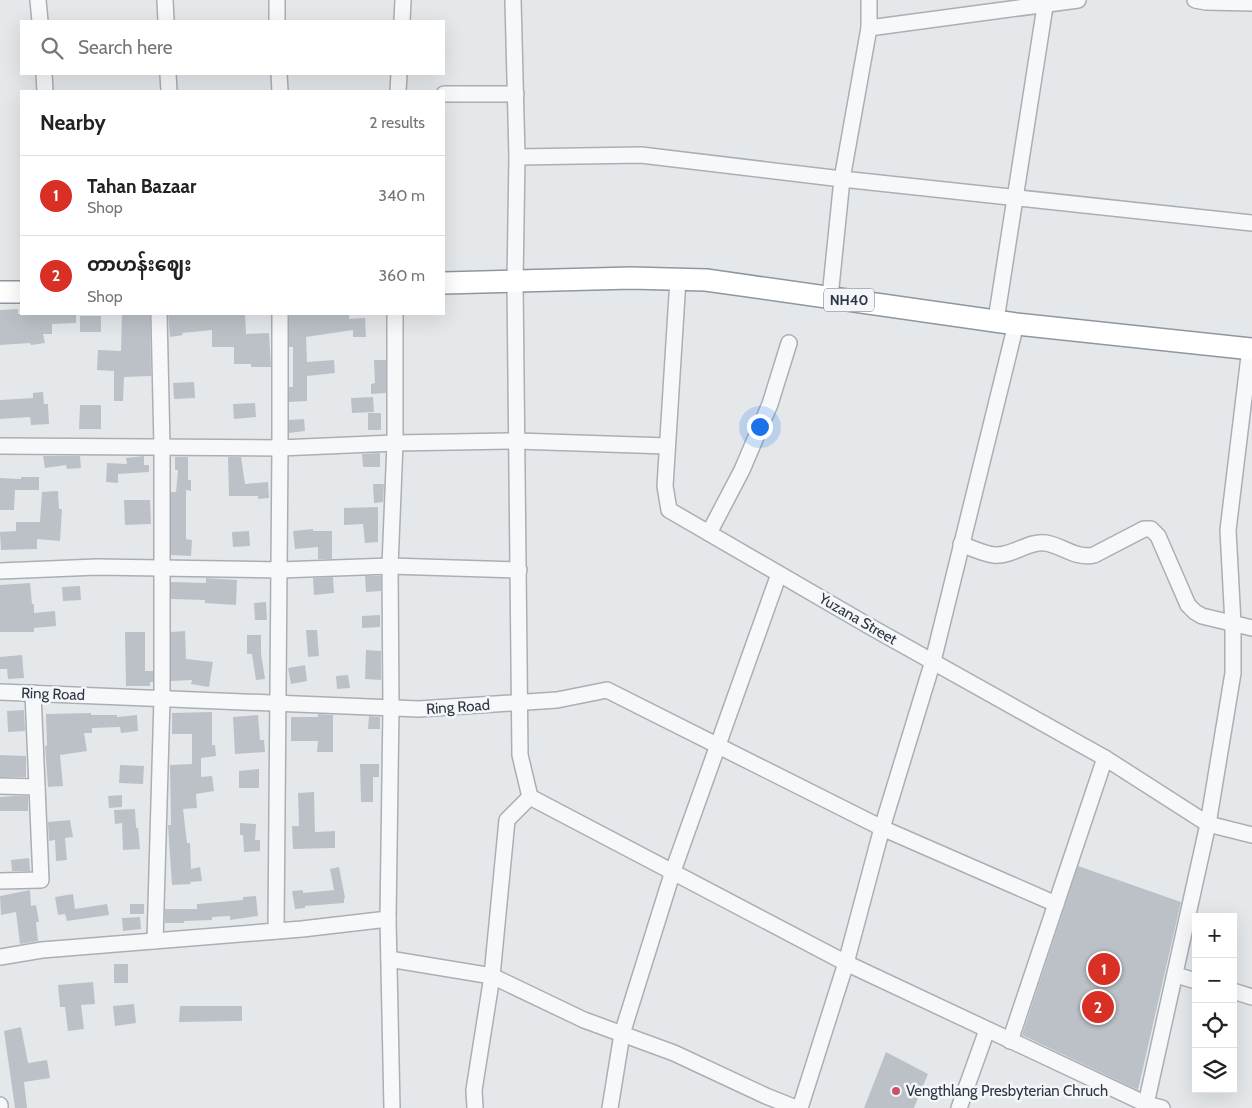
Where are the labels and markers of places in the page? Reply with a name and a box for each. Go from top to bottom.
pin: 1 [1088,950,1120,988]
pin: 2 [1082,988,1114,1026]
place label: Vengthlang Presbyterian Chruch [906,1082,1108,1100]
marker: Vengthlang Presbyterian Chruch [890,1085,902,1097]

